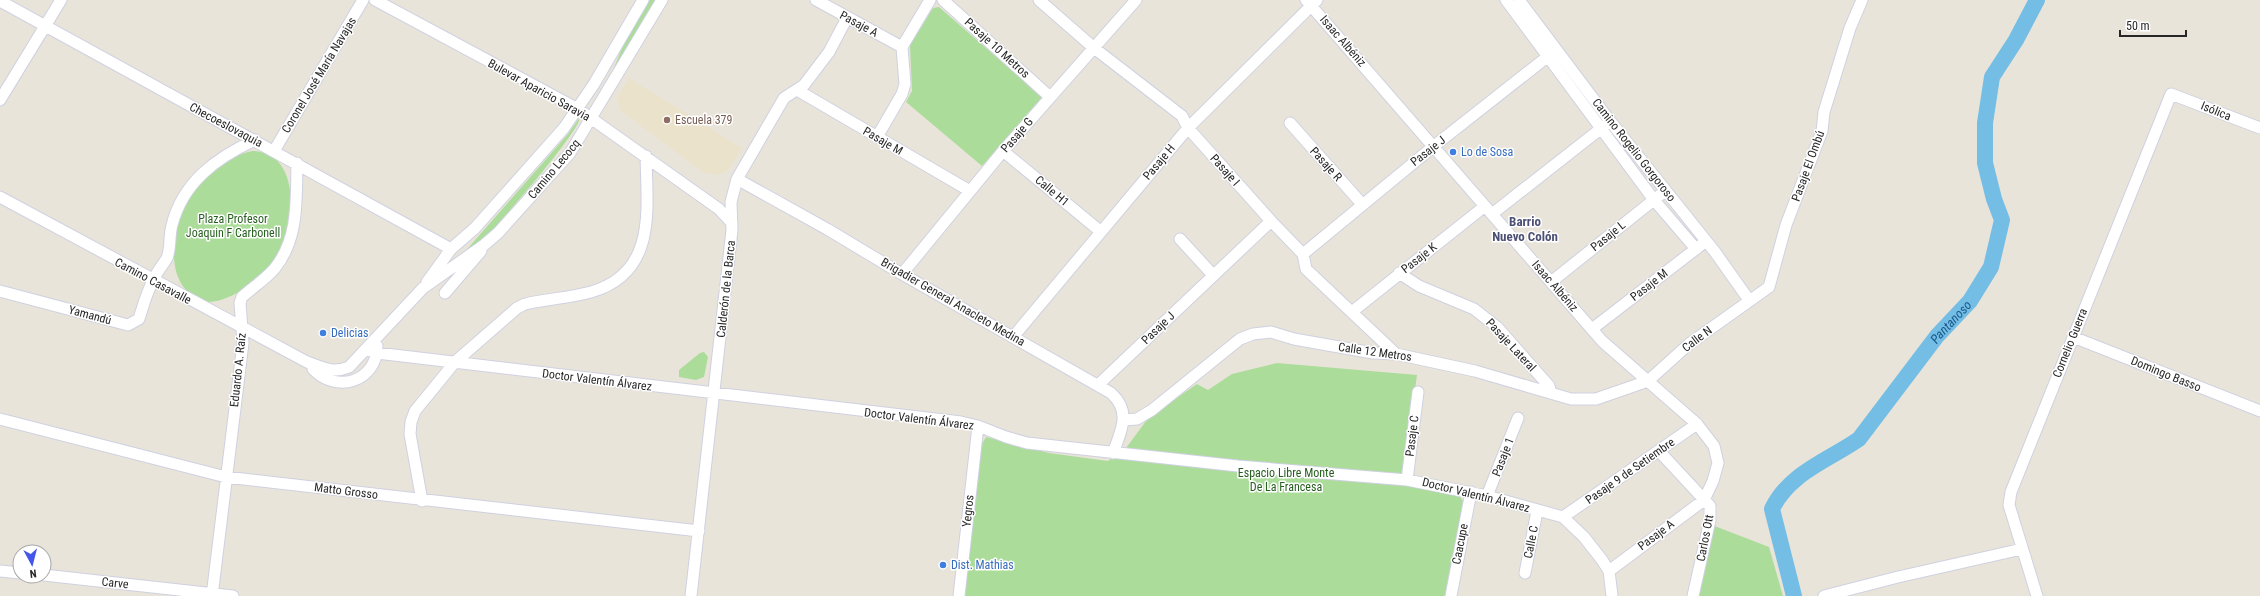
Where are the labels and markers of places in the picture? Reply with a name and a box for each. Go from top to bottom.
place label: Escuela 379 [675,113,733,127]
marker: Escuela 379 [662,115,672,125]
place label: Lo de Sosa [1461,145,1514,159]
marker: Lo de Sosa [1448,147,1458,157]
place label: Delicias [331,326,369,340]
marker: Delicias [318,328,328,338]
place label: Dist. Mathias [951,558,1014,572]
marker: Dist. Mathias [938,560,948,570]

